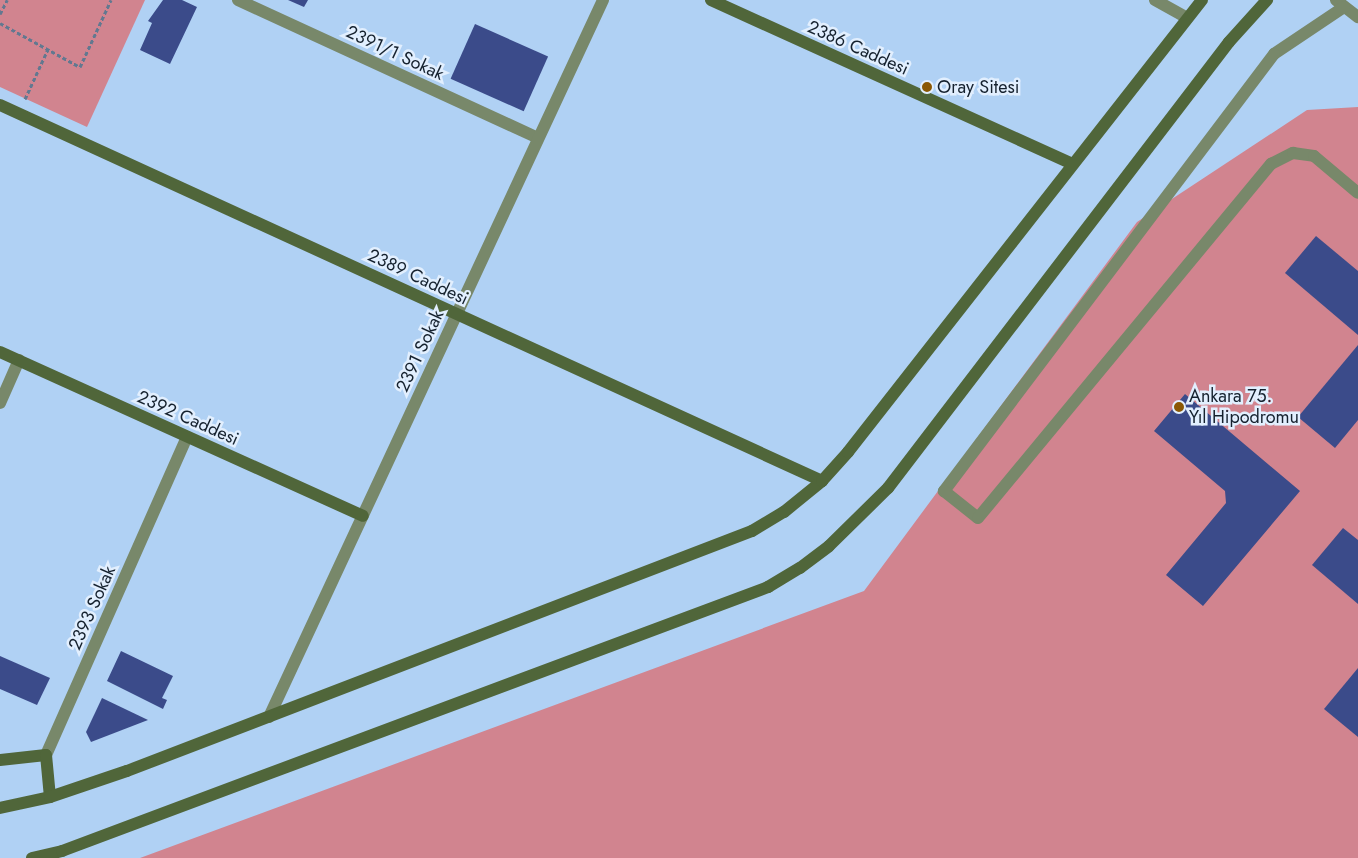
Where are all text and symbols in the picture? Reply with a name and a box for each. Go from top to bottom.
street label: 2386 Caddesi [804,16,912,80]
street label: 2391/1 Sokak [343,21,447,85]
place label: Oray Sitesi [937,76,1019,98]
marker: Oray Sitesi [921,81,933,93]
street label: 2389 Caddesi [364,244,472,310]
street label: 2391 Sokak [392,307,448,395]
street label: 2392 Caddesi [134,386,242,450]
place label: Ankara 75. Yıl Hipodromu [1189,386,1299,428]
marker: Ankara 75. Yıl Hipodromu [1173,401,1185,413]
street label: 2393 Sokak [64,563,120,653]

